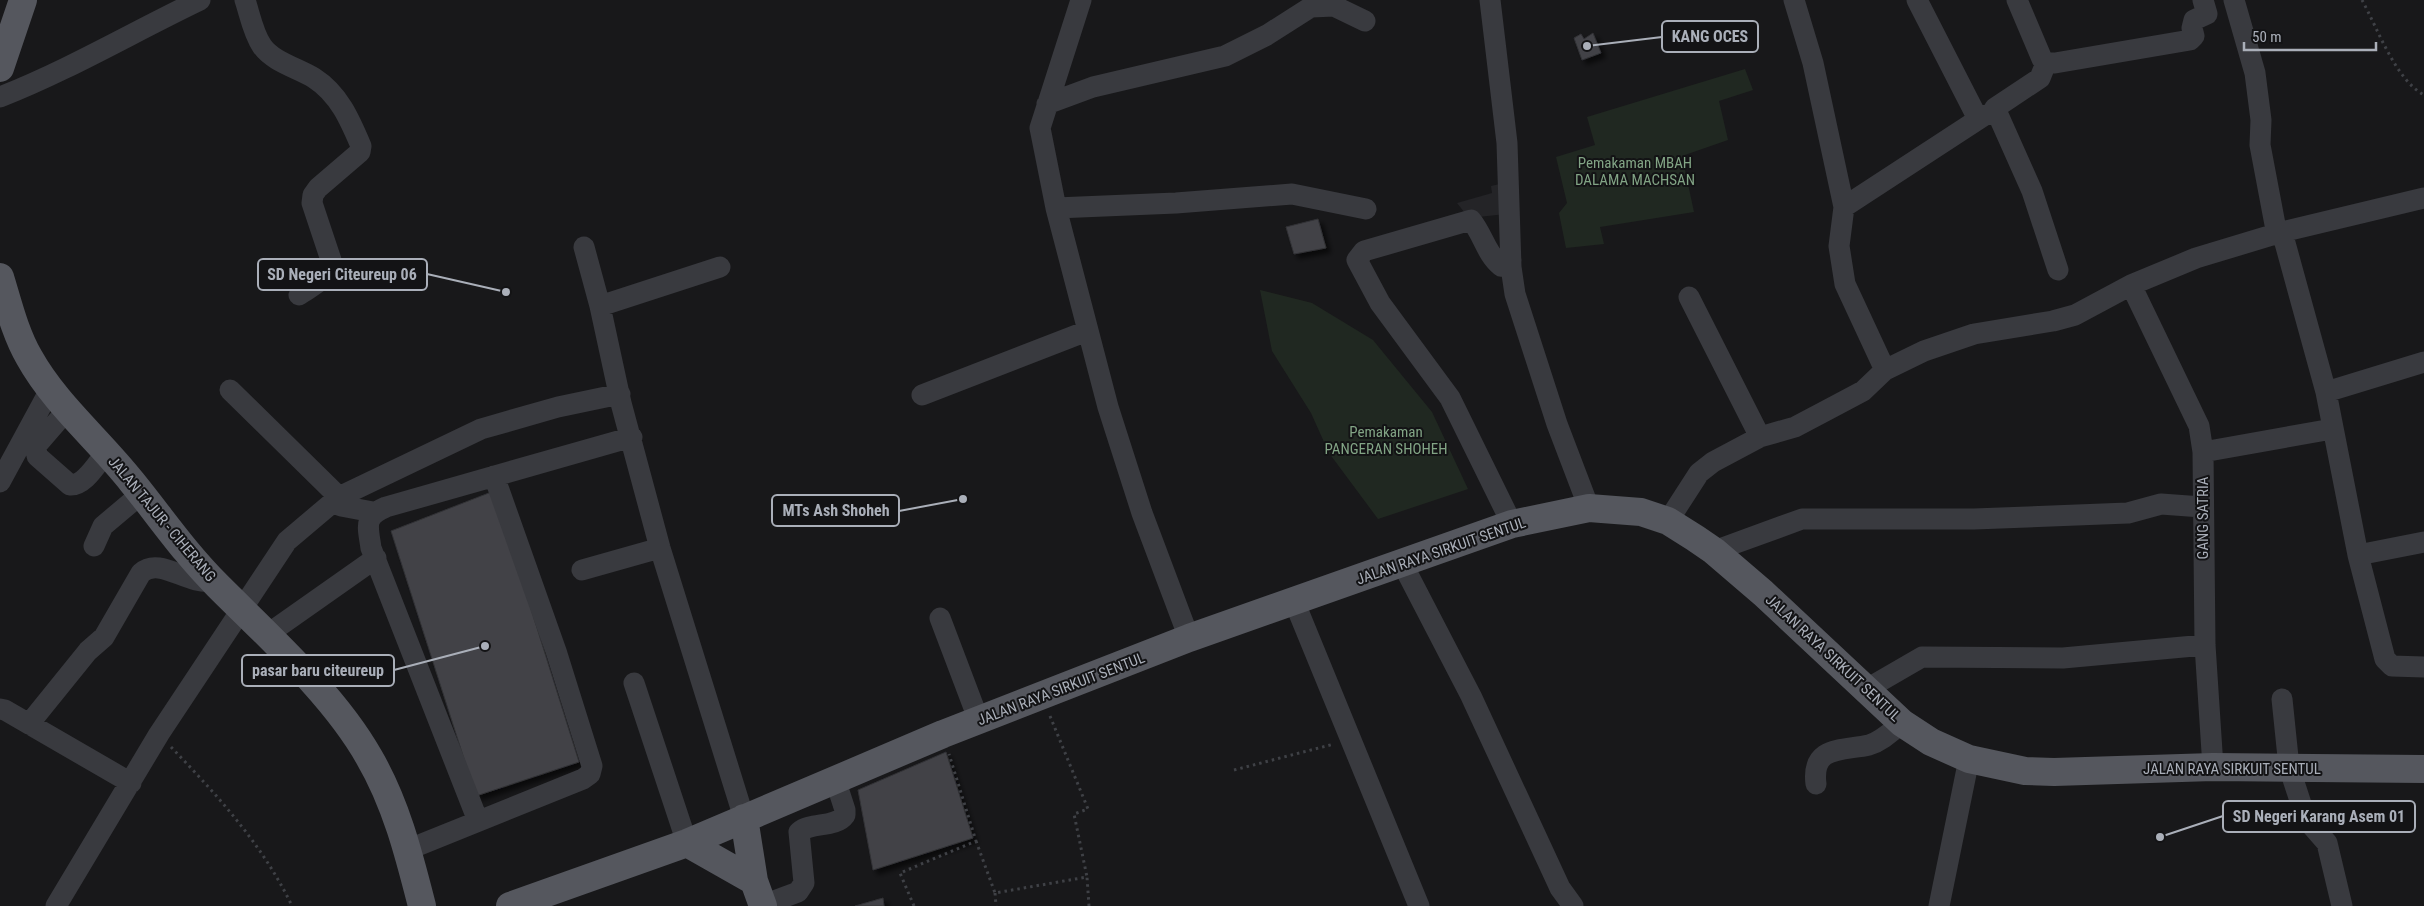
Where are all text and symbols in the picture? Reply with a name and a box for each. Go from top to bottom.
scale bar [2244,20,2376,52]
callout: KANG OCES [1662,21,1758,52]
text: KANG OCES [1672,27,1749,46]
text: 50 m [2252,28,2282,46]
park label: Pemakaman MBAH DALAMA MACHSAN [1575,154,1695,189]
callout: SD Negeri Citeureup 06 [258,259,427,290]
text: SD Negeri Citeureup 06 [267,265,417,284]
park label: Pemakaman PANGERAN SHOHEH [1324,423,1448,458]
street label: JALAN TAJUR - CIHERANG [104,453,220,585]
street label: GANG SATRIA [2194,476,2212,559]
callout: MTs Ash Shoheh [772,495,899,526]
text: MTs Ash Shoheh [782,501,890,520]
street label: JALAN RAYA SIRKUIT SENTUL [1354,514,1528,588]
street label: JALAN RAYA SIRKUIT SENTUL [1762,591,1904,725]
street label: JALAN RAYA SIRKUIT SENTUL [975,649,1147,729]
callout: pasar baru citeureup [242,655,394,686]
text: pasar baru citeureup [252,661,384,680]
street label: JALAN RAYA SIRKUIT SENTUL [2143,760,2321,778]
callout: SD Negeri Karang Asem 01 [2223,801,2415,832]
text: SD Negeri Karang Asem 01 [2233,807,2405,826]

